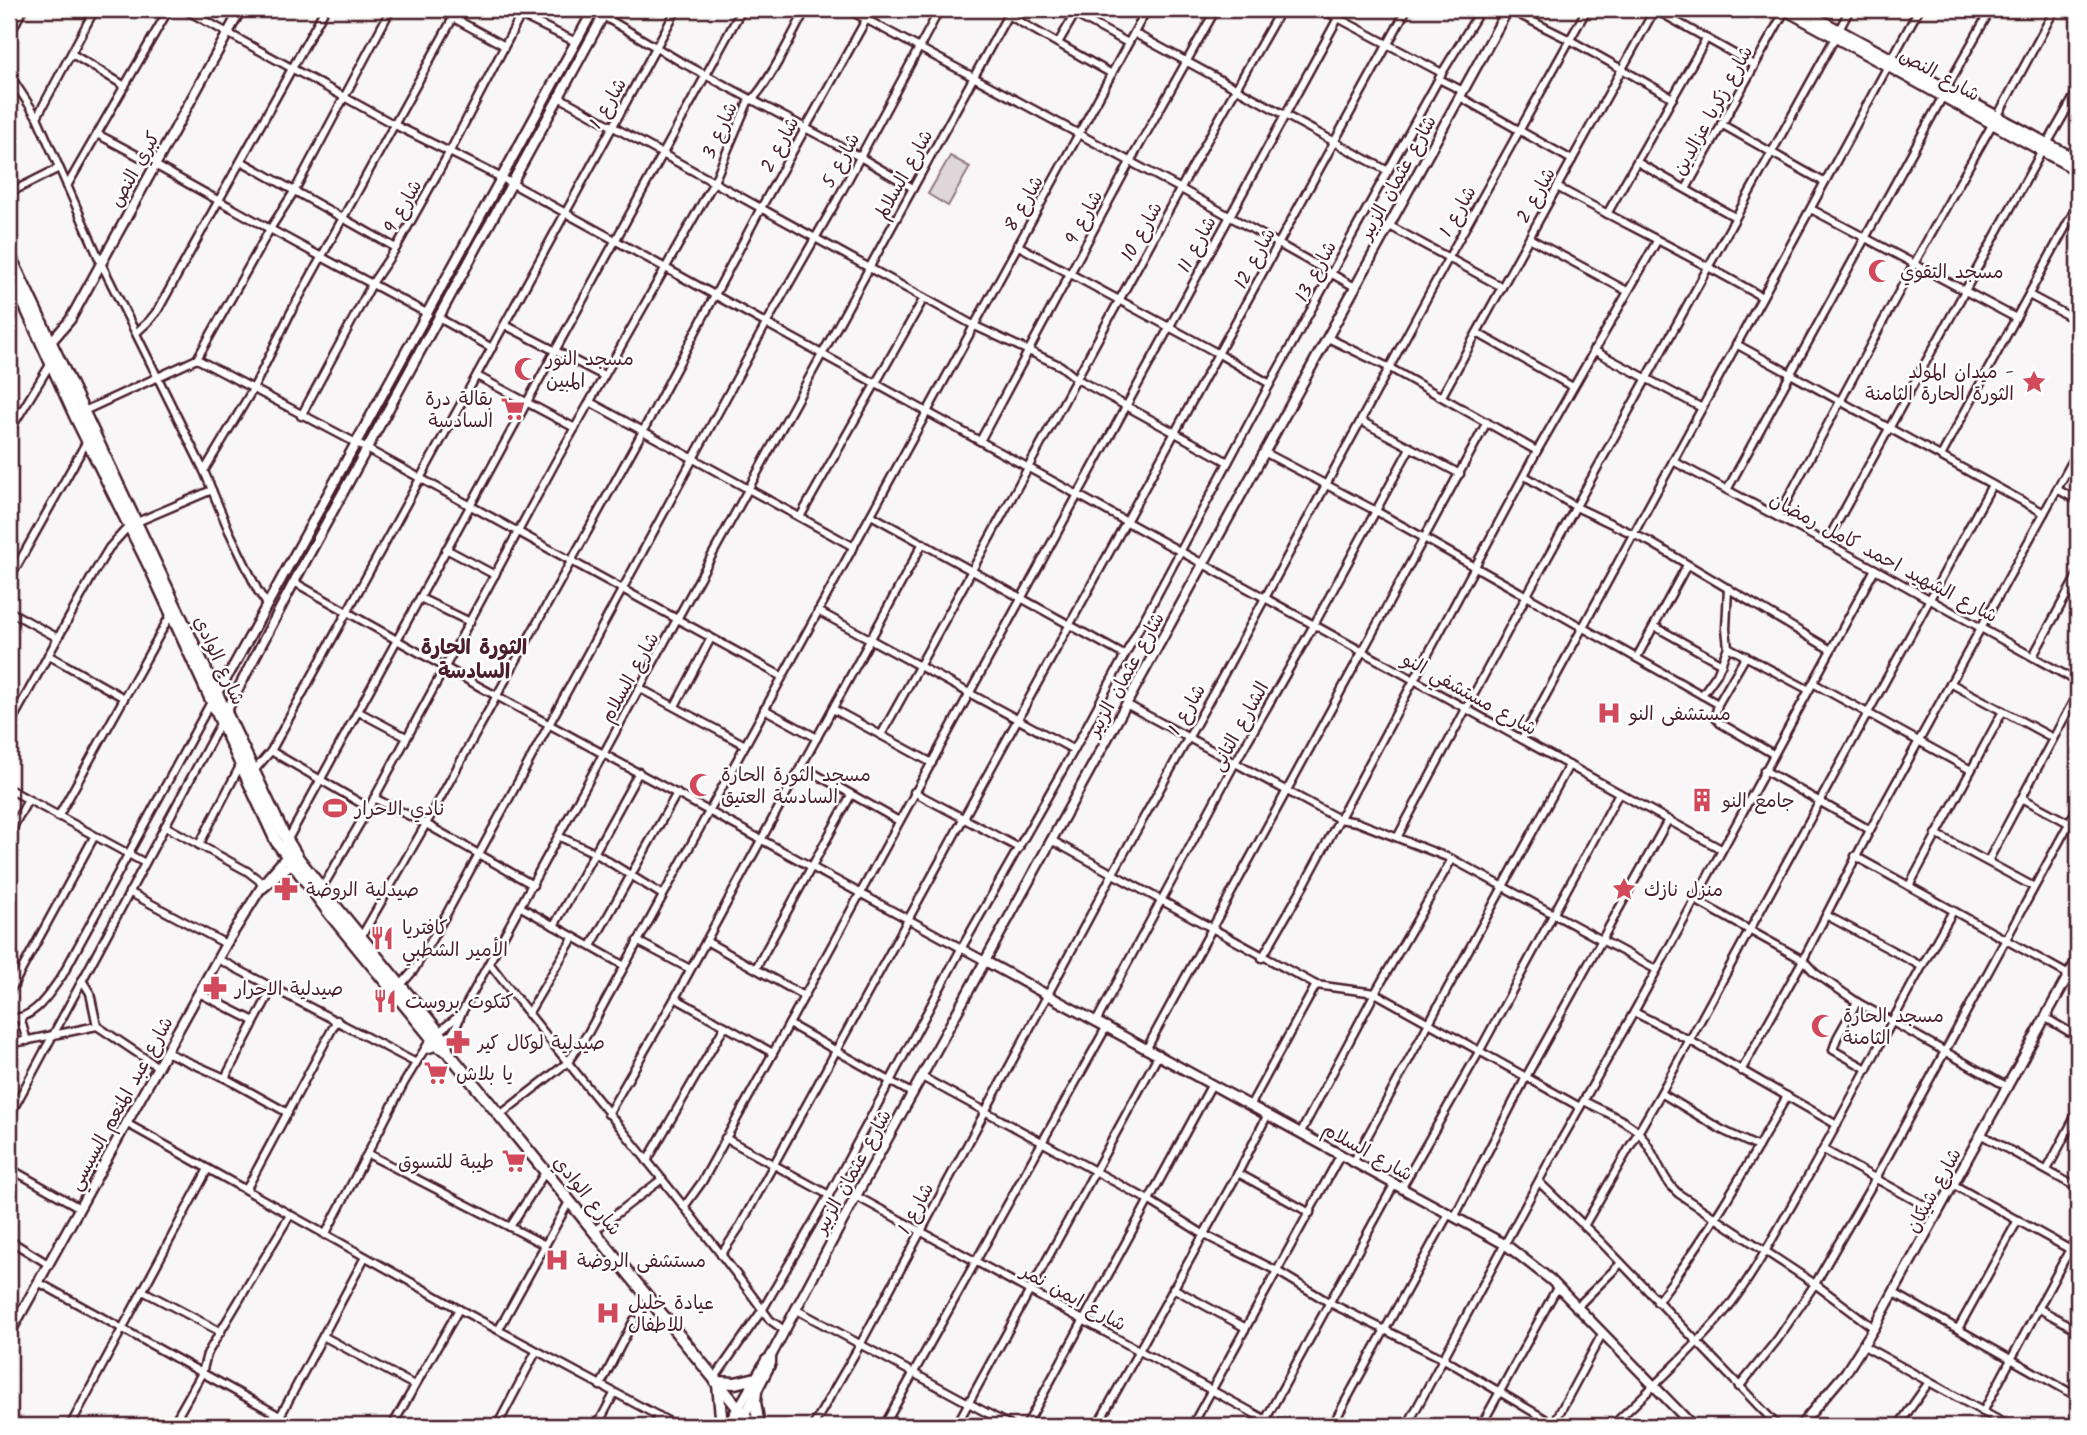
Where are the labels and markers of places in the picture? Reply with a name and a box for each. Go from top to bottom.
mosque icon: مسجد التقوي [1866,257,1894,285]
place label: مسجد التقوي [1900,258,2004,288]
place label: مسجد النور المبين [544,345,634,397]
mosque icon: مسجد النور المبين [512,355,540,383]
place label: ميدان المولد - الثورة الحارة الثامنة [1865,358,2014,410]
place icon: ميدان المولد - الثورة الحارة الثامنة [2020,368,2048,396]
place label: بقالة درة السادسة [425,385,493,437]
supermarket icon: بقالة درة السادسة [499,395,527,423]
hospital icon: مستشفى النو [1595,699,1623,727]
place label: مستشفى النو [1628,700,1731,730]
place label: مسجد الثورة الحارة السادسة العتيق [721,761,871,813]
mosque icon: مسجد الثورة الحارة السادسة العتيق [687,771,715,799]
building icon: جامع النو [1688,786,1716,814]
place label: جامع النو [1721,787,1795,817]
sports icon: نادي الاحرار [321,794,349,822]
place label: نادي الاحرار [353,795,444,825]
pharmacy icon: صيدلية الروضة [272,875,300,903]
place icon: منزل نازك [1610,875,1638,903]
place label: صيدلية الروضة [306,876,419,906]
place label: منزل نازك [1644,876,1723,906]
place label: كافتريا الأمير الشطبي [402,914,508,966]
restaurant icon: كافتريا الأمير الشطبي [368,924,396,952]
pharmacy icon: صيدلية الاحرار [201,974,229,1002]
place label: صيدلية الاحرار [233,975,343,1005]
restaurant icon: كتكوت بروست [371,987,399,1015]
place label: كتكوت بروست [405,988,514,1018]
place label: مسجد الحارة الثامنة [1843,1002,1944,1054]
mosque icon: مسجد الحارة الثامنة [1809,1012,1837,1040]
pharmacy icon: صيدلية لوكال كير [444,1028,472,1056]
place label: صيدلية لوكال كير [476,1029,605,1059]
supermarket icon: يا بلاش [422,1059,450,1087]
place label: يا بلاش [456,1060,513,1090]
supermarket icon: طيبة للتسوق [500,1147,528,1175]
place label: طيبة للتسوق [398,1148,494,1178]
hospital icon: مستشفى الروضة [543,1246,571,1274]
place label: مستشفى الروضة [577,1247,706,1277]
place label: عيادة خليل للاطفال [628,1289,714,1341]
hospital icon: عيادة خليل للاطفال [594,1299,622,1327]

